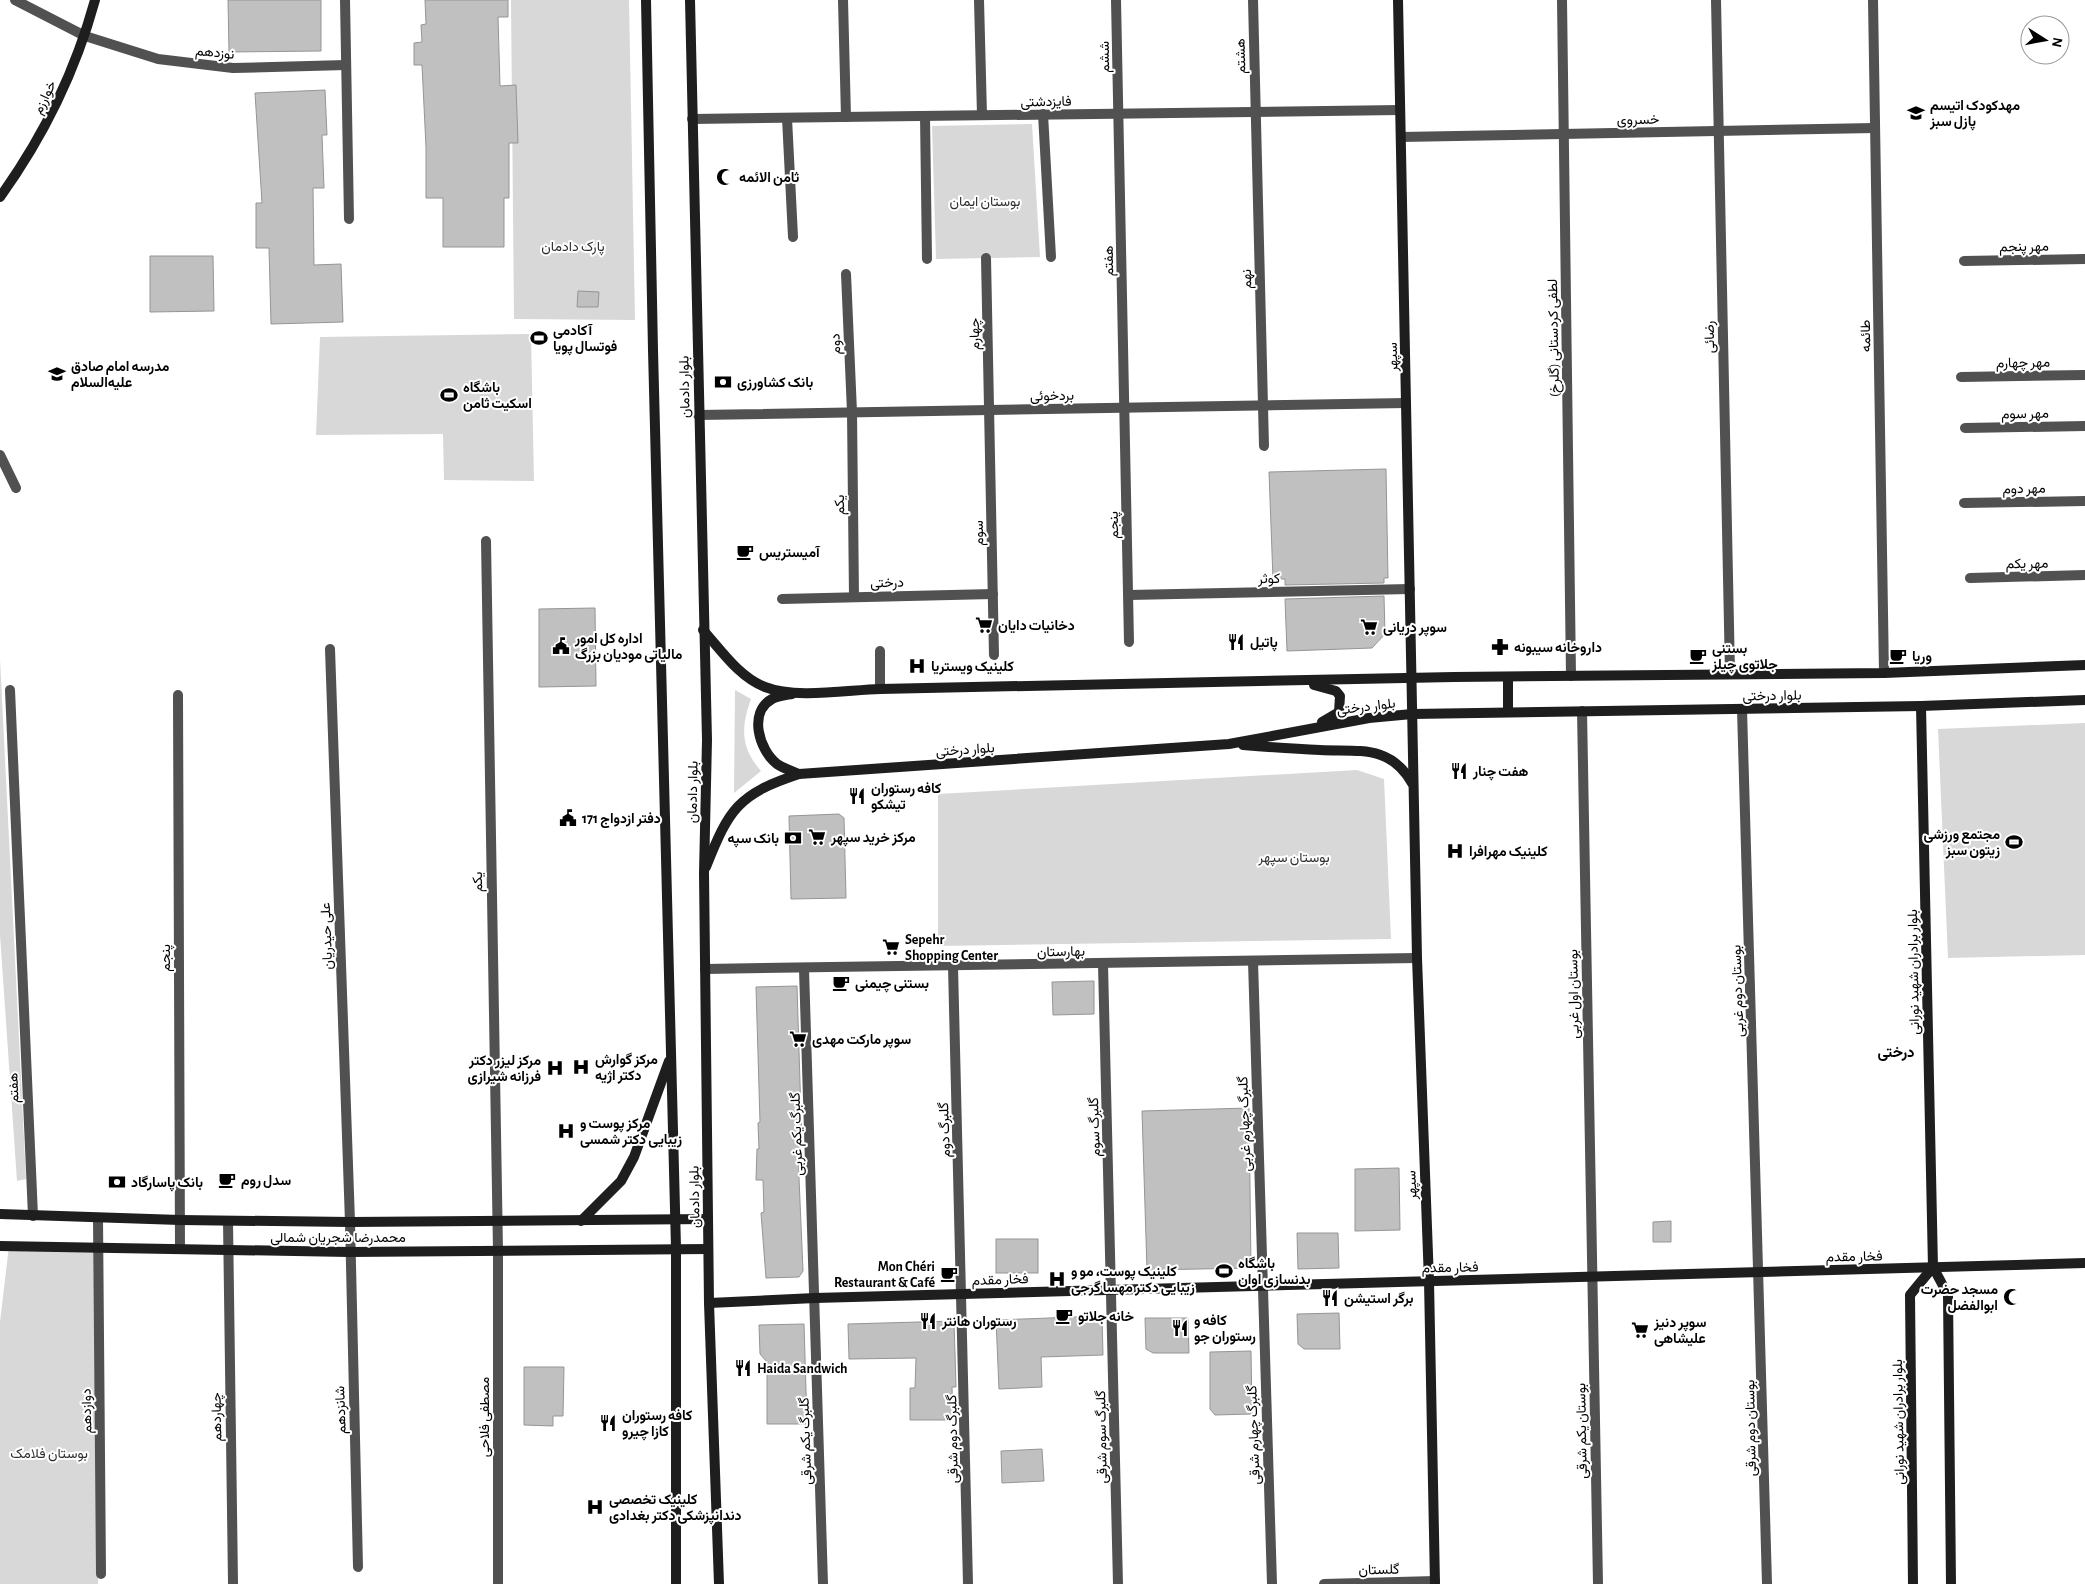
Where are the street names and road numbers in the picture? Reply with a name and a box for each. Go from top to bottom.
street label: هشتم [1234,38,1249,74]
street label: ششم [1098,41,1113,73]
street label: نوزدهم [195,44,235,63]
street label: خوارزم [31,78,60,117]
street label: فایزدشتی [1020,95,1072,110]
street label: خسروی [1617,113,1659,128]
street label: مهر پنجم [1999,240,2049,256]
street label: هفتم [1102,245,1117,276]
street label: نهم [1240,269,1255,289]
street label: لطفی کردستانی (گلرخ) [1545,279,1565,397]
street label: چهارم [968,318,984,350]
street label: رضائی [1703,320,1718,353]
street label: طائمه [1859,320,1873,352]
street label: دوم [829,333,844,355]
street label: سپهر [1386,342,1402,373]
street label: بلوار دادمان [677,356,694,418]
street label: مهر چهارم [1996,356,2050,372]
street label: بردخوئی [1030,389,1074,404]
street label: مهر سوم [2001,407,2049,422]
street label: مهر دوم [2002,482,2046,497]
street label: یکم [833,495,848,515]
street label: پنجم [1107,511,1123,539]
street label: سوم [972,520,987,546]
street label: مهر یکم [2006,557,2048,572]
street label: کوثر [1257,572,1280,587]
street label: درختی [870,576,904,591]
street label: بلوار درختی [1742,688,1802,705]
street label: بلوار درختی [1336,696,1396,719]
street label: بلوار درختی [935,741,995,760]
street label: بلوار دادمان [685,761,702,823]
street label: یکم [471,872,486,892]
street label: علی حیدریان [319,902,336,970]
street label: بلوار برادران شهید نورانی [1906,909,1923,1035]
street label: پنجم [159,944,175,972]
street label: بوستان دوم غربی [1729,944,1748,1038]
street label: بهارستان [1037,945,1085,960]
street label: بوستان اول غربی [1566,949,1584,1039]
street label: هفتم [6,1072,23,1103]
street label: گلبرگ چهارم غربی [1235,1076,1256,1172]
street label: گلبرگ یکم غربی [788,1092,806,1176]
street label: گلبرگ سوم [1086,1097,1104,1157]
street label: گلبرگ دوم [936,1102,954,1158]
street label: بلوار دادمان [687,1166,704,1228]
street label: سپهر [1404,1170,1422,1201]
street label: محمدرضا شجریان شمالی [270,1231,406,1246]
street label: فخار مقدم [1825,1250,1883,1265]
street label: فخار مقدم [1421,1261,1479,1276]
street label: فخار مقدم [971,1272,1029,1289]
street label: بلوار برادران شهید نورانی [1891,1359,1908,1485]
street label: مصطفی فلاحی [478,1377,493,1457]
street label: بوستان دوم شرقی [1743,1379,1760,1476]
street label: بوستان یکم شرقی [1574,1383,1591,1479]
street label: گلبرگ چهارم شرقی [1244,1385,1265,1485]
street label: شانزدهم [333,1386,350,1434]
street label: دوازدهم [80,1388,95,1434]
street label: گلبرگ سوم شرقی [1093,1390,1111,1484]
street label: چهاردهم [210,1392,226,1442]
street label: گلبرگ دوم شرقی [944,1394,962,1483]
street label: گلبرگ یکم شرقی [796,1397,816,1485]
street label: گلستان [1358,1562,1400,1578]

